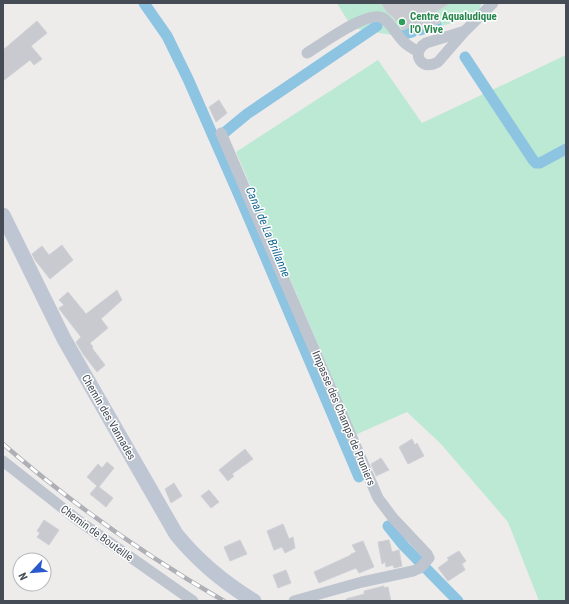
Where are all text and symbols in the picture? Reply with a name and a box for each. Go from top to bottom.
place label: Centre Aqualudique l'O Vive [410,10,497,36]
marker: Centre Aqualudique l'O Vive [397,17,407,27]
water label: Canal de La Brillanne [243,185,294,280]
street label: Impasse des Champs de Pruniers [309,349,378,487]
street label: Chemin des Vannades [79,372,138,462]
street label: Chemin de Bouteille [58,503,136,564]
north arrow [12,552,52,592]
text: N [16,570,31,582]

